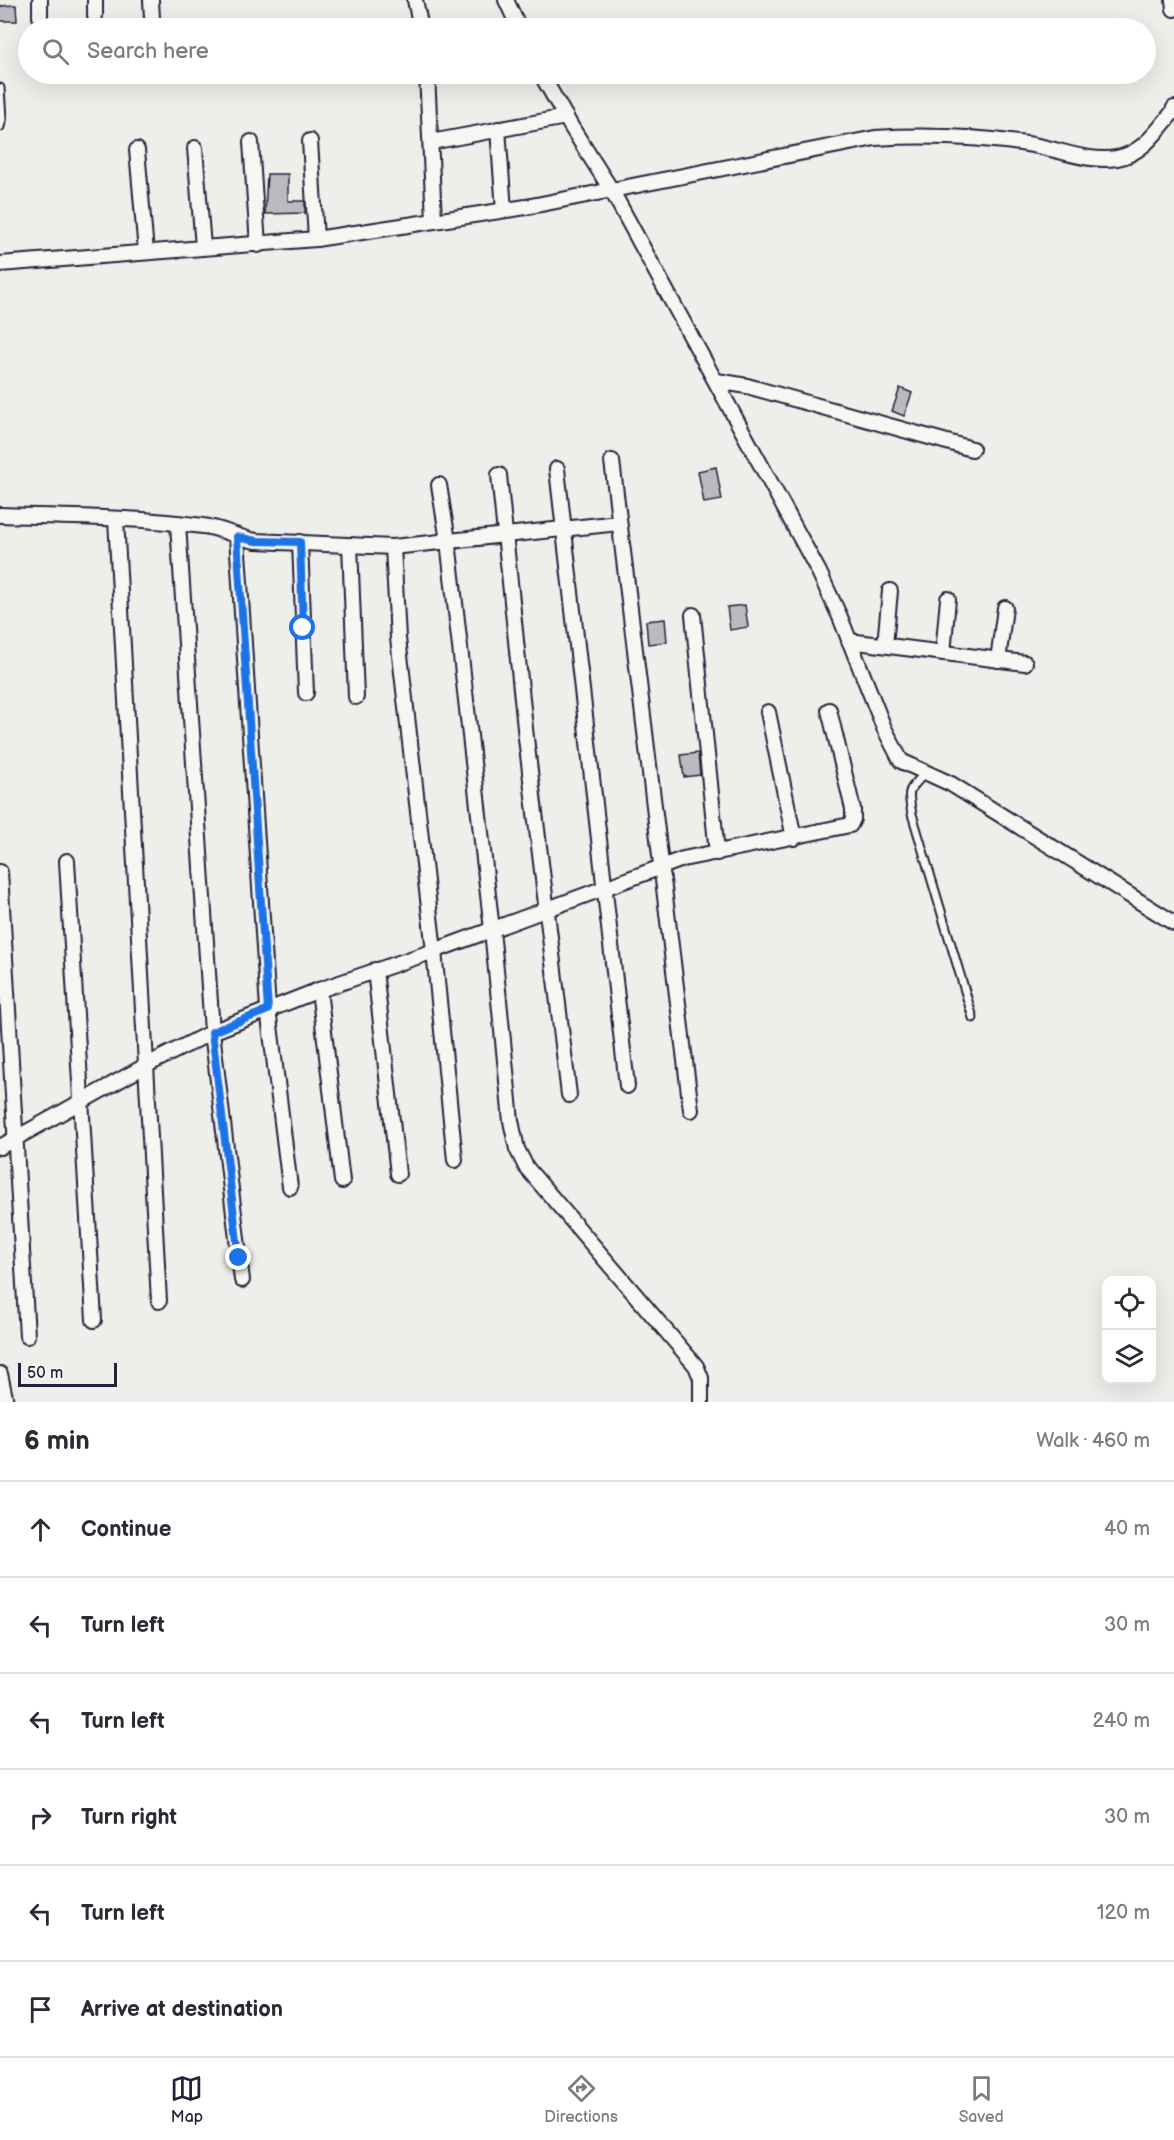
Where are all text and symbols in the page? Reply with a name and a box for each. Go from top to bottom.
search box [18,18,1156,84]
icon: search [39,35,72,68]
text: Search here [87,38,209,65]
route start [289,614,315,640]
route end [225,1244,251,1270]
map controls [1102,1276,1156,1384]
button: locate [1102,1276,1156,1330]
button: layers [1102,1330,1156,1384]
scale bar [18,1360,117,1388]
text: 50 m [27,1364,63,1383]
text: 6 min [24,1426,90,1457]
text: Walk · 460 m [1036,1429,1150,1453]
icon: ahead [24,1513,57,1546]
text: Continue [81,1516,171,1543]
text: 40 m [1104,1517,1150,1541]
icon: left [24,1609,57,1642]
text: Turn left [81,1612,165,1639]
text: 30 m [1104,1613,1150,1637]
icon: left [24,1705,57,1738]
text: Turn left [81,1708,165,1735]
text: 240 m [1093,1709,1150,1733]
icon: right [24,1801,57,1834]
text: Turn right [81,1804,177,1831]
text: 30 m [1104,1805,1150,1829]
icon: left [24,1897,57,1930]
text: Turn left [81,1900,165,1927]
text: 120 m [1097,1901,1150,1925]
icon: arrive [24,1993,57,2026]
text: Arrive at destination [81,1996,283,2023]
tab: Map [170,2072,203,2127]
tab: Directions [544,2072,618,2127]
tab: Saved [959,2072,1004,2127]

